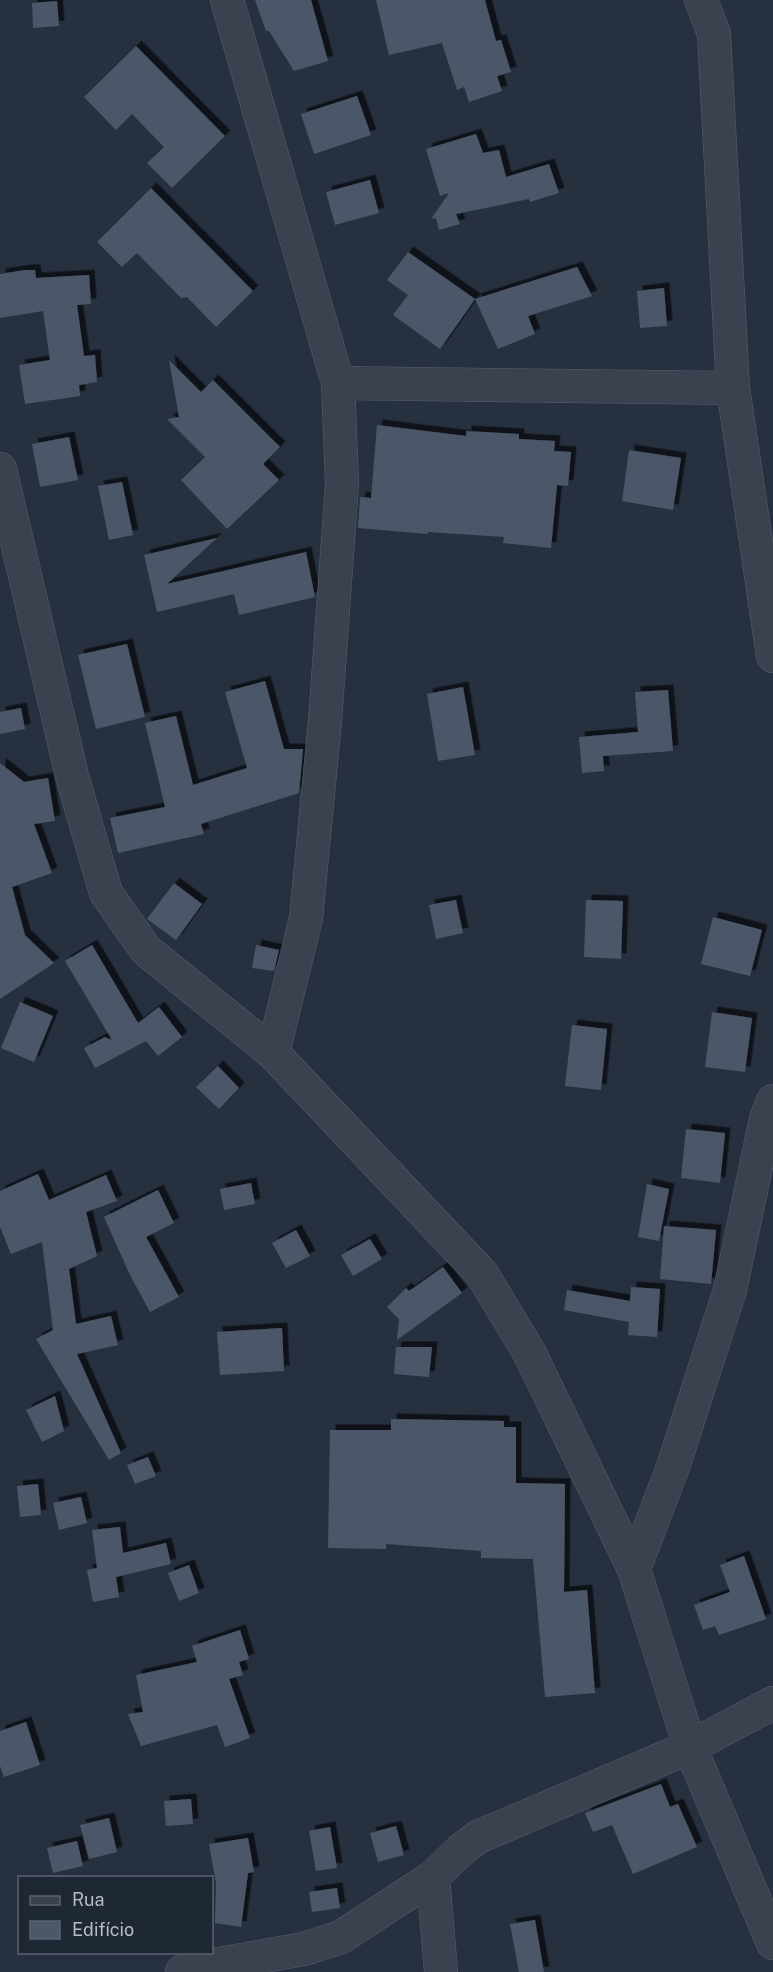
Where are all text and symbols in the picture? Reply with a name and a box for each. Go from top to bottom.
legend [18,1876,213,1954]
text: Rua [72,1889,104,1910]
text: Edifício [72,1919,134,1940]

